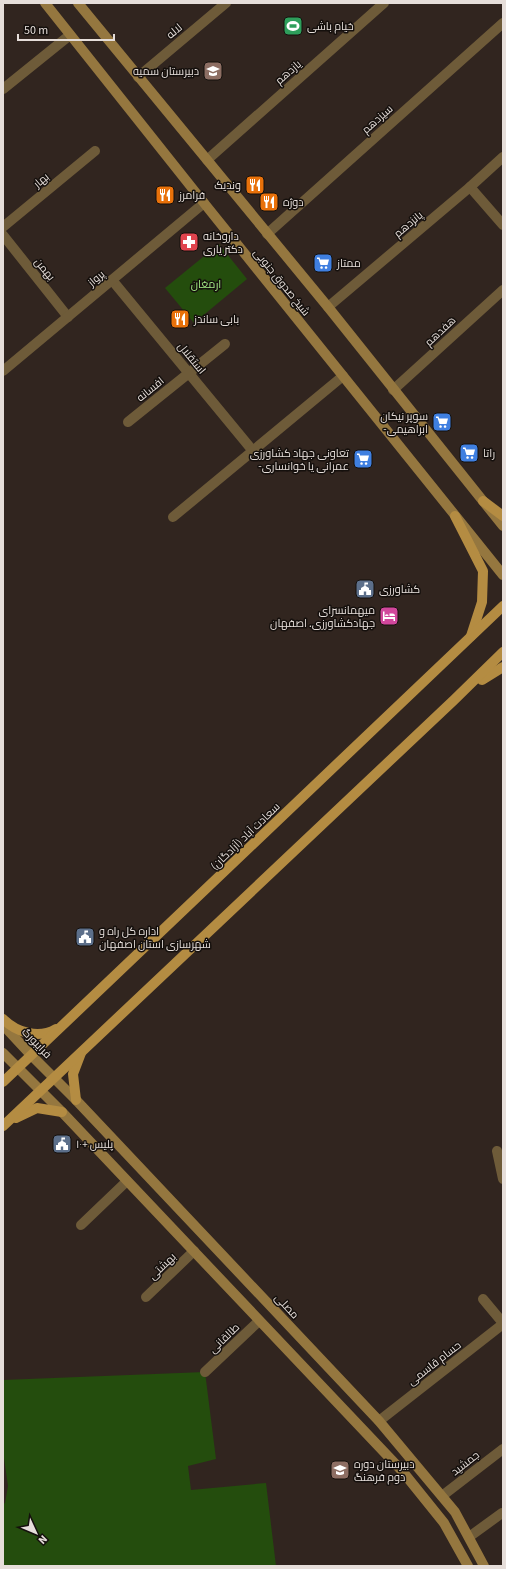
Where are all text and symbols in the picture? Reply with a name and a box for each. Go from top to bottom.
sports icon: خیام باشی [282,15,304,37]
scale bar [18,16,114,42]
place label: خیام باشی [307,19,354,34]
street label: لاله [163,20,185,42]
text: 50 m [24,22,48,39]
street label: یازدهم [272,57,305,88]
school or university icon: دبیرستان سمیه [202,60,224,82]
place label: دبیرستان سمیه [133,64,199,79]
street label: سیزدهم [359,101,396,137]
street label: بهار [29,169,52,192]
restaurant icon: وندیک [244,174,266,196]
place label: وندیک [214,178,241,193]
restaurant icon: فرامرز [154,184,176,206]
place label: فرامرز [178,188,205,203]
restaurant icon: دوژه [258,191,280,213]
place label: دوژه [283,195,304,210]
street label: پانزدهم [391,208,426,241]
place label: داروخانه دکتر یاری [203,229,243,257]
pharmacy icon: داروخانه دکتر یاری [178,231,200,253]
street label: شیخ صدوق جنوبی [250,246,313,319]
supermarket icon: ممتاز [312,252,334,274]
street label: بهمن [31,255,58,284]
place label: ممتاز [336,256,361,271]
street label: پرواز [84,267,108,291]
park label: ارمغان [191,277,221,292]
restaurant icon: بابی ساندز [169,308,191,330]
place label: بابی ساندز [193,312,239,327]
street label: هفدهم [421,313,459,350]
street label: استقلال [174,339,209,377]
street label: افسانه [133,374,167,405]
place label: سوپر نیکان -ابراهیمی [380,409,428,437]
supermarket icon: سوپر نیکان -ابراهیمی [431,411,453,433]
supermarket icon: راتا [458,442,480,464]
place label: تعاونی جهاد کشاورزی -عمرانی یا خوانساری [250,446,349,474]
place label: راتا [483,446,495,461]
supermarket icon: تعاونی جهاد کشاورزی -عمرانی یا خوانساری [352,448,374,470]
public building icon: کشاورزی [354,578,376,600]
place label: کشاورزی [379,582,420,597]
place label: میهمانسرای جهادکشاورزی. اصفهان [270,603,375,631]
hotel icon: میهمانسرای جهادکشاورزی. اصفهان [378,605,400,627]
street label: سعادت آباد (آزادگان) [207,799,283,873]
place label: اداره کل راه و شهرسازی استان اصفهان [99,924,211,952]
public building icon: اداره کل راه و شهرسازی استان اصفهان [74,926,96,948]
street label: فرایبورگ [18,1025,55,1062]
public building icon: پلیس +۱۰ [51,1133,73,1155]
place label: پلیس +۱۰ [76,1137,113,1152]
street label: بهشتی [145,1250,179,1283]
street label: مصلی [271,1290,302,1322]
street label: طالقانی [206,1320,243,1357]
street label: حسام قاسمی [404,1338,464,1389]
street label: جمشید [448,1448,483,1479]
place label: دبیرستان دوره دوم فرهنگ [354,1457,415,1485]
school or university icon: دبیرستان دوره دوم فرهنگ [329,1459,351,1481]
north arrow [16,1513,56,1553]
text: N [35,1532,51,1547]

